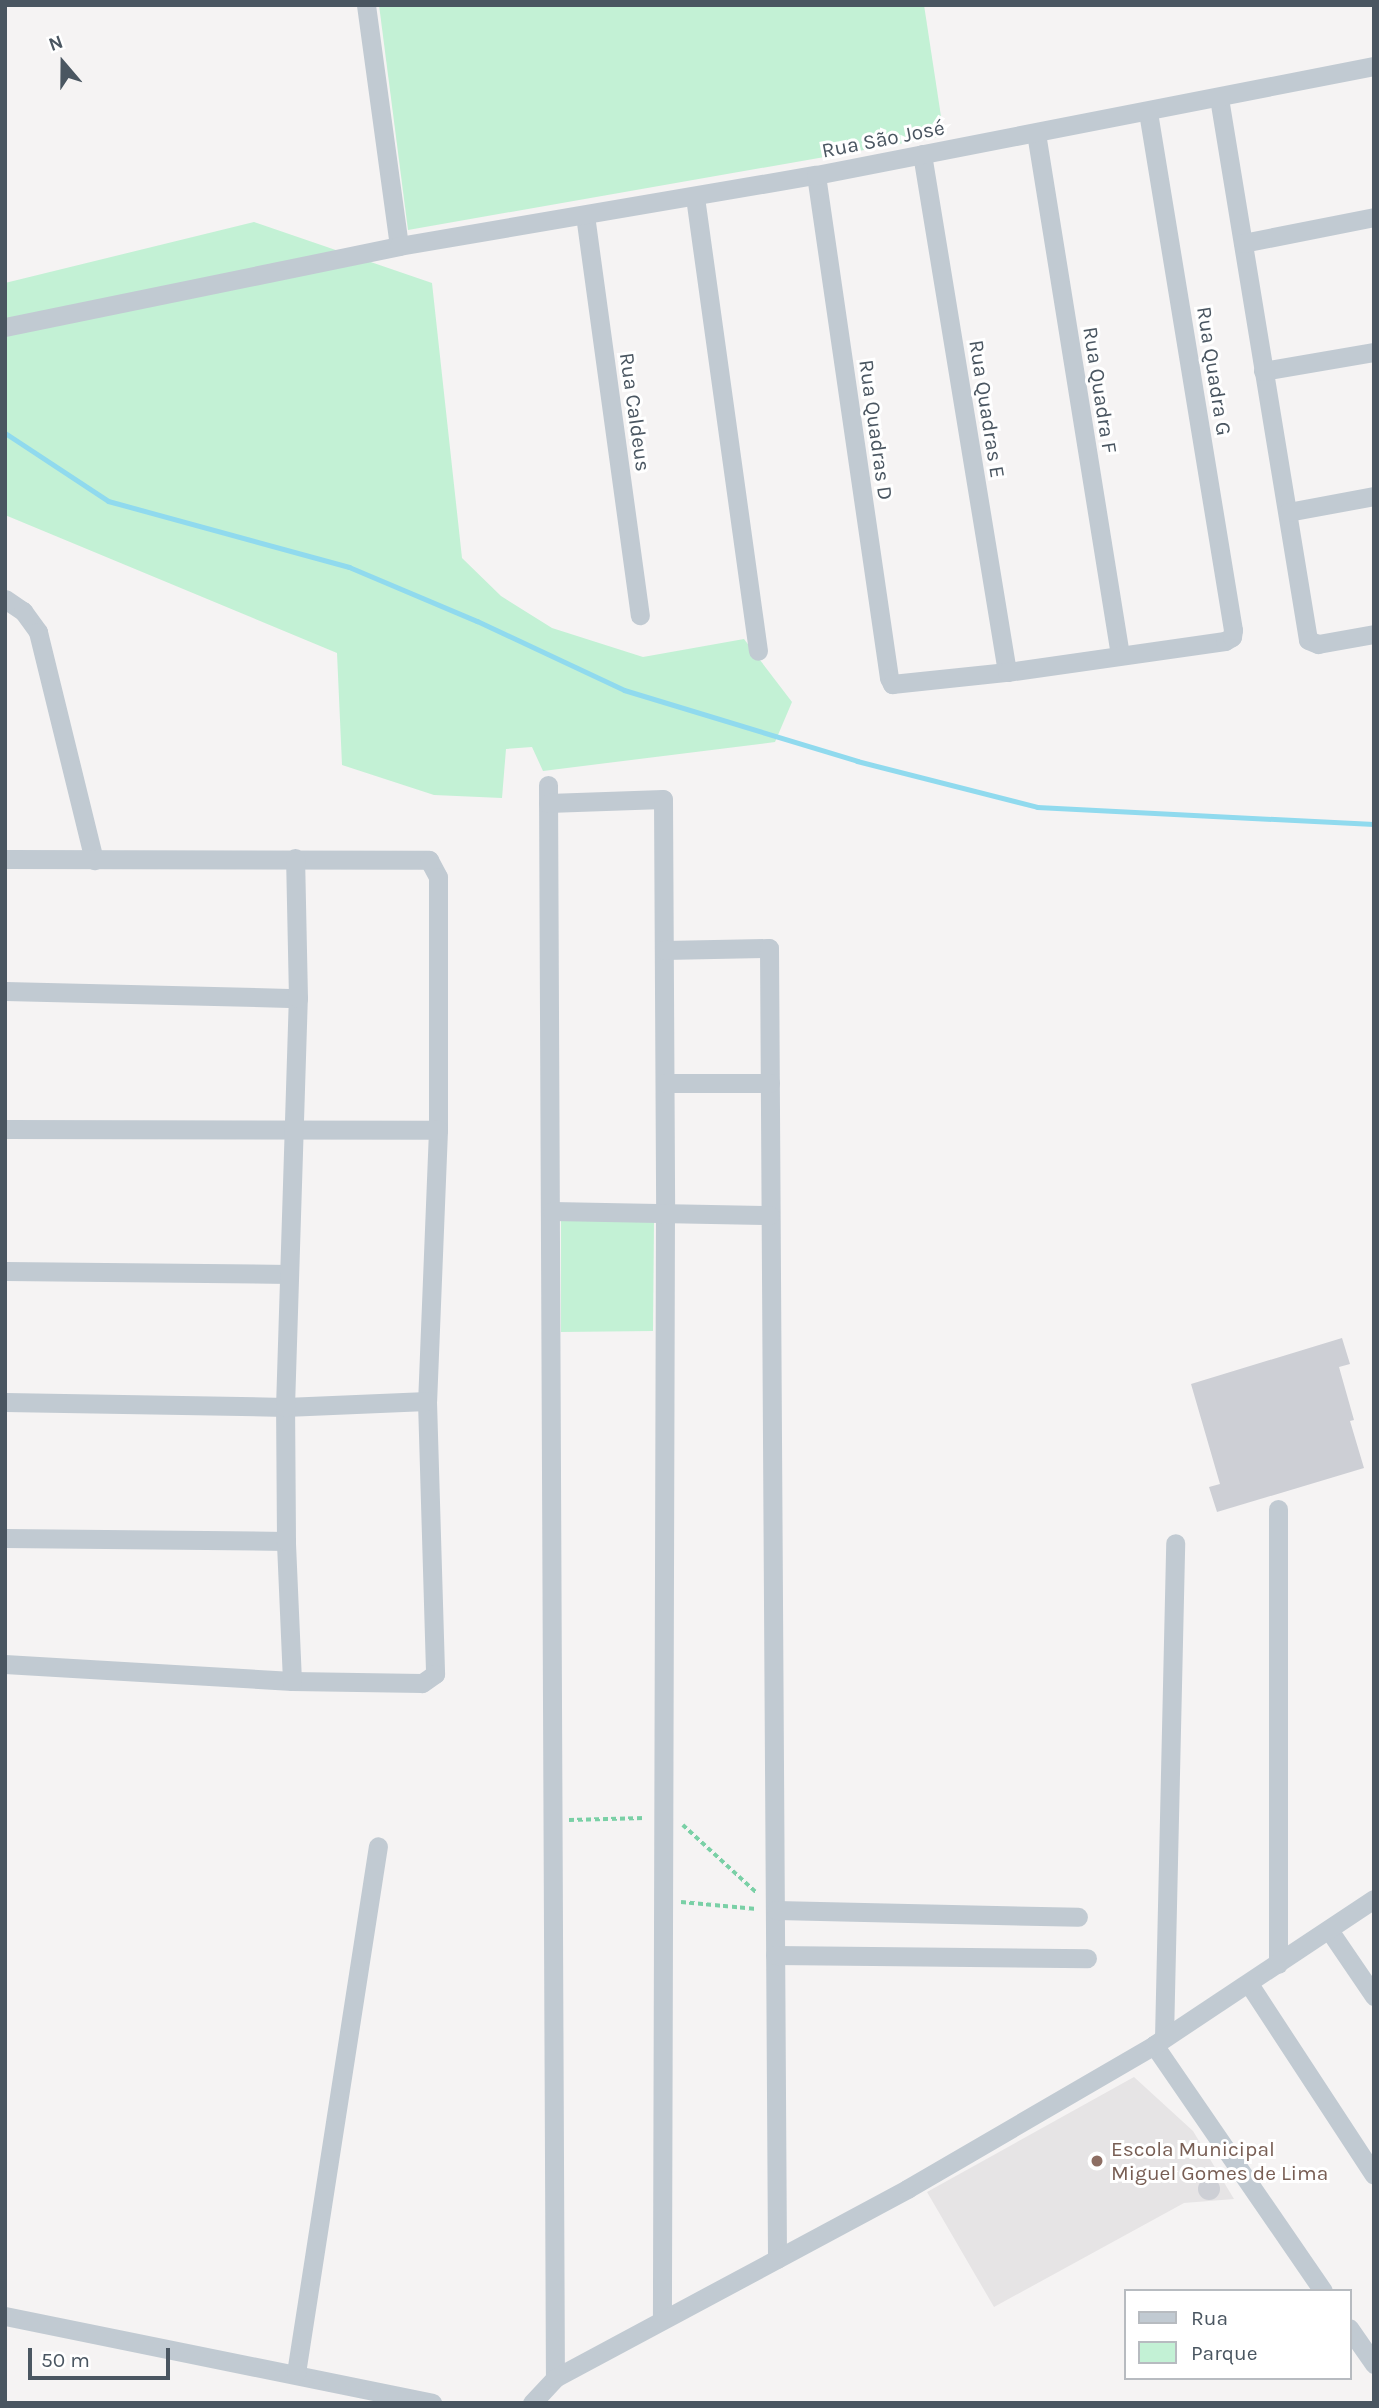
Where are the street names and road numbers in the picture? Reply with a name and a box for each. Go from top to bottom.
street label: Rua São José [819,115,947,163]
street label: Rua Quadra G [1191,305,1237,437]
street label: Rua Quadra F [1078,325,1122,455]
street label: Rua Quadras E [964,338,1010,480]
street label: Rua Caldeus [614,351,656,473]
street label: Rua Quadras D [854,358,898,502]

